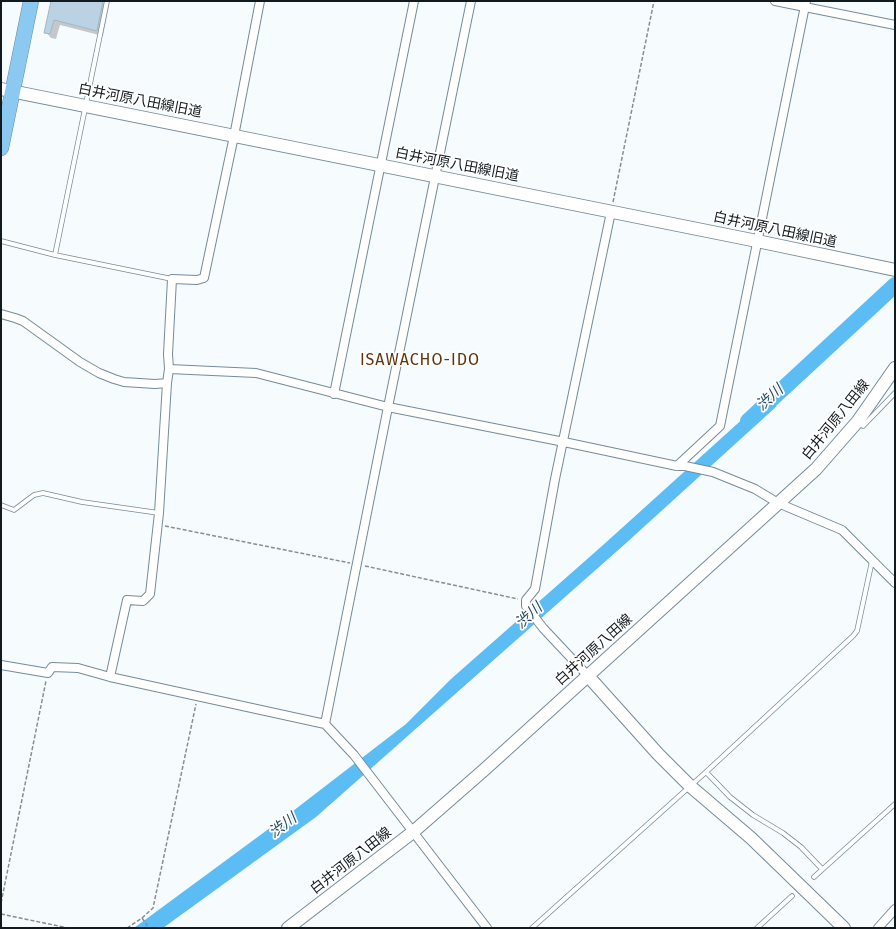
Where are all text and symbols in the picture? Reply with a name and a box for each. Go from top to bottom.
street label: 白井河原八田線旧道 [77,81,203,121]
street label: 白井河原八田線旧道 [394,145,520,185]
street label: 白井河原八田線旧道 [712,209,838,251]
district label: ISAWACHO-IDO [360,351,480,371]
street label: 白井河原八田線 [799,377,873,463]
water label: 渋川 [753,381,787,415]
water label: 渋川 [512,599,546,633]
street label: 白井河原八田線 [552,611,636,689]
water label: 渋川 [266,810,300,842]
street label: 白井河原八田線 [307,824,395,898]

